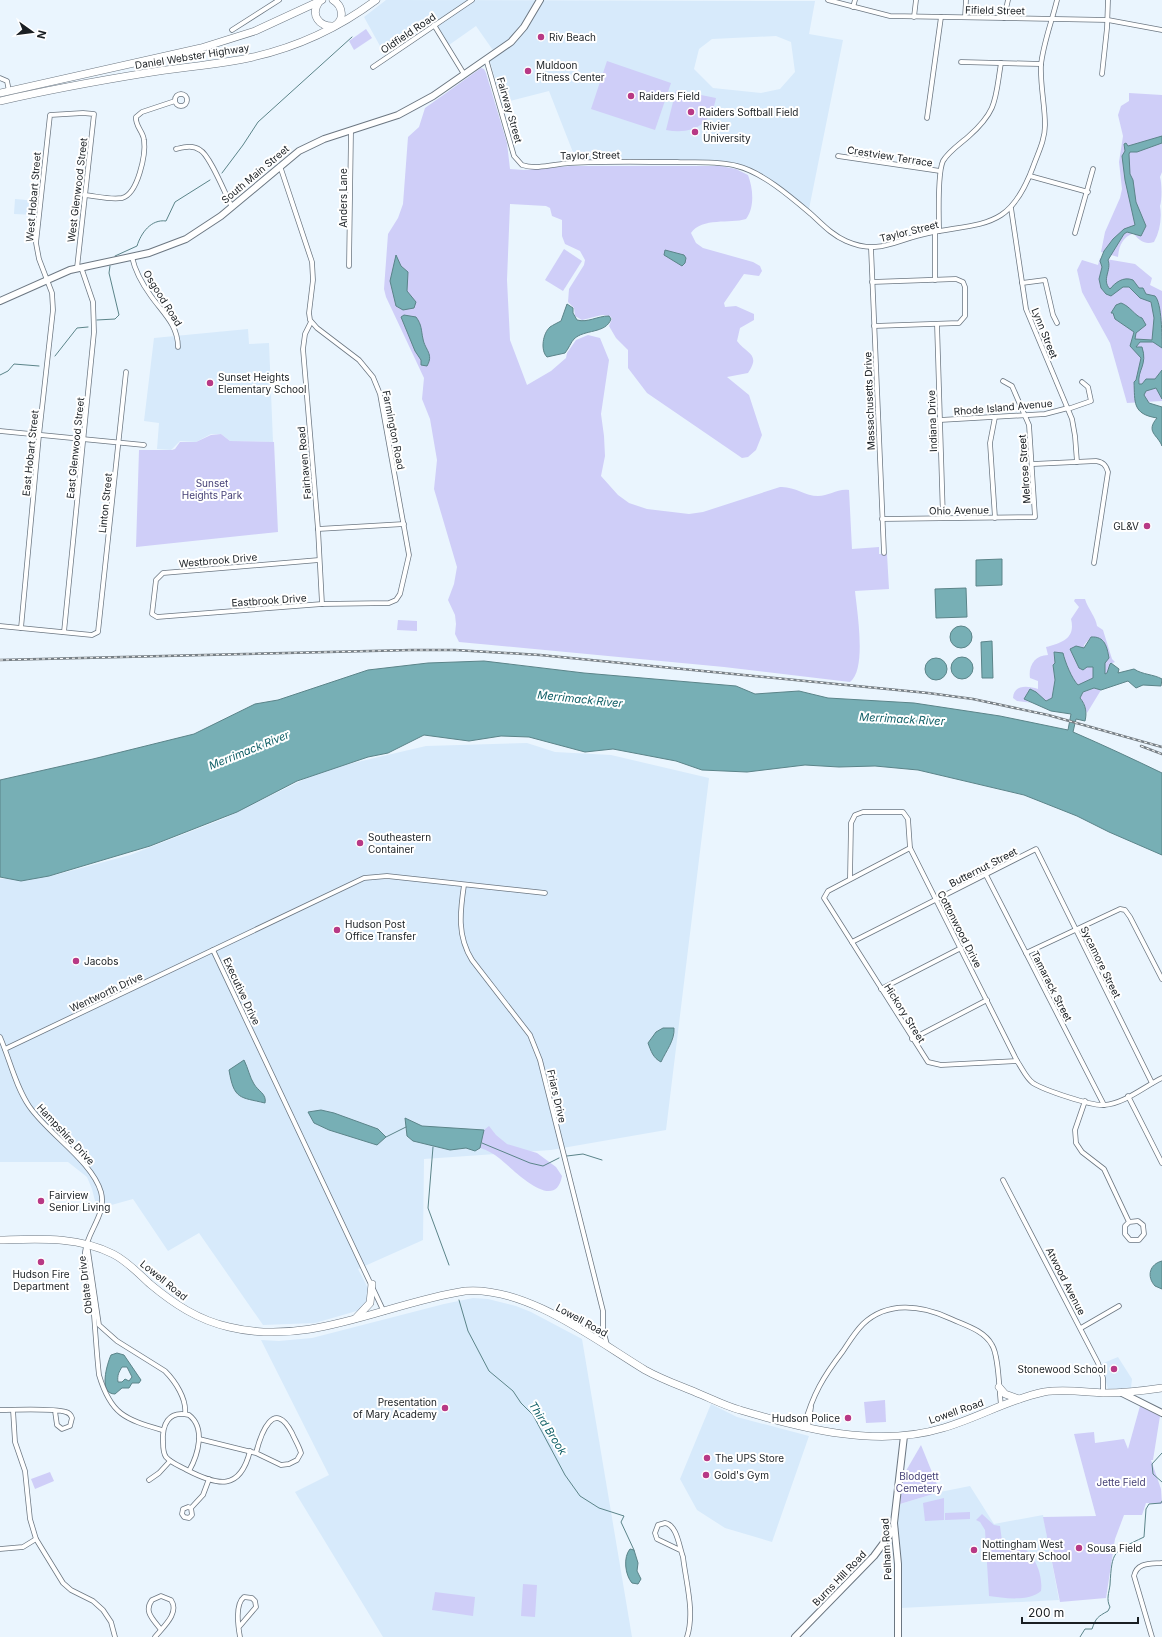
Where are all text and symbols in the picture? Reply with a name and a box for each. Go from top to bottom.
street label: Fifield Street [965,3,1026,17]
street label: Oldfield Road [378,10,438,56]
north arrow [12,12,52,52]
text: N [34,29,50,40]
place label: Riv Beach [549,31,596,43]
marker: Riv Beach [536,32,546,42]
street label: Daniel Webster Highway [134,41,250,71]
place label: Muldoon Fitness Center [536,59,605,83]
marker: Muldoon Fitness Center [523,66,533,76]
street label: Fairway Street [495,76,525,145]
place label: Raiders Field [639,90,700,102]
marker: Raiders Field [626,91,636,101]
place label: Raiders Softball Field [699,106,798,118]
marker: Raiders Softball Field [686,107,696,117]
place label: Rivier University [703,120,751,144]
marker: Rivier University [690,127,700,137]
street label: West Glenwood Street [65,136,89,243]
street label: South Main Street [219,142,292,206]
street label: Crestview Terrace [846,143,934,169]
street label: Taylor Street [560,148,621,162]
street label: West Hobart Street [23,151,43,242]
street label: Anders Lane [337,168,349,228]
street label: Taylor Street [878,218,940,244]
street label: Osgood Road [141,268,185,328]
street label: Lynn Street [1029,306,1061,361]
street label: Massachusetts Drive [861,351,877,450]
place label: Sunset Heights Elementary School [218,371,307,395]
marker: Sunset Heights Elementary School [205,378,215,388]
street label: Farmington Road [380,389,408,471]
street label: Indiana Drive [925,390,939,452]
street label: East Glenwood Street [64,396,86,499]
street label: Rhode Island Avenue [953,397,1053,417]
street label: East Hobart Street [20,409,41,497]
street label: Fairhaven Road [295,426,313,500]
street label: Melrose Street [1016,433,1032,504]
street label: Linton Street [96,472,114,534]
park label: Sunset Heights Park [182,477,243,501]
street label: Ohio Avenue [929,503,989,517]
place label: GL&V [1113,520,1139,532]
marker: GL&V [1142,521,1152,531]
street label: Westbrook Drive [178,551,258,569]
street label: Eastbrook Drive [231,591,307,609]
water label: Merrimack River [537,688,624,711]
water label: Merrimack River [859,710,946,728]
water label: Merrimack River [207,727,292,773]
place label: Southeastern Container [368,831,431,855]
marker: Southeastern Container [355,838,365,848]
street label: Butternut Street [947,844,1020,889]
street label: Cottonwood Drive [935,888,985,970]
place label: Hudson Post Office Transfer [345,918,416,942]
street label: Sycamore Street [1078,924,1124,1001]
marker: Hudson Post Office Transfer [332,925,342,935]
street label: Tamarack Street [1029,949,1075,1024]
place label: Jacobs [84,955,118,967]
street label: Executive Drive [221,955,263,1027]
marker: Jacobs [71,956,81,966]
street label: Wentworth Drive [68,970,145,1014]
street label: Hickory Street [882,981,928,1045]
street label: Friars Drive [545,1068,569,1124]
street label: Hampshire Drive [35,1101,97,1167]
place label: Fairview Senior Living [49,1189,110,1213]
marker: Fairview Senior Living [36,1196,46,1206]
street label: Atwood Avenue [1044,1245,1088,1317]
street label: Oblate Drive [75,1255,95,1315]
marker: Hudson Fire Department [36,1257,46,1267]
street label: Lowell Road [138,1257,190,1303]
place label: Hudson Fire Department [12,1268,70,1292]
street label: Lowell Road [554,1301,610,1339]
place label: Stonewood School [1017,1363,1106,1375]
marker: Stonewood School [1109,1364,1119,1374]
place label: Presentation of Mary Academy [353,1396,437,1420]
street label: Lowell Road [927,1396,985,1426]
water label: Third Brook [526,1399,570,1458]
marker: Presentation of Mary Academy [440,1403,450,1413]
place label: Hudson Police [772,1412,840,1424]
marker: Hudson Police [843,1413,853,1423]
place label: The UPS Store [715,1452,784,1464]
marker: The UPS Store [702,1453,712,1463]
place label: Gold's Gym [714,1469,769,1481]
marker: Gold's Gym [701,1470,711,1480]
park label: Blodgett Cemetery [896,1470,943,1494]
park label: Jette Field [1096,1476,1146,1488]
street label: Pelham Road [878,1518,894,1580]
place label: Nottingham West Elementary School [982,1538,1071,1562]
place label: Sousa Field [1087,1542,1142,1554]
marker: Sousa Field [1074,1543,1084,1553]
marker: Nottingham West Elementary School [969,1545,979,1555]
street label: Burns Hill Road [810,1548,868,1608]
scale bar [1022,1599,1138,1625]
text: 200 m [1028,1605,1064,1620]

